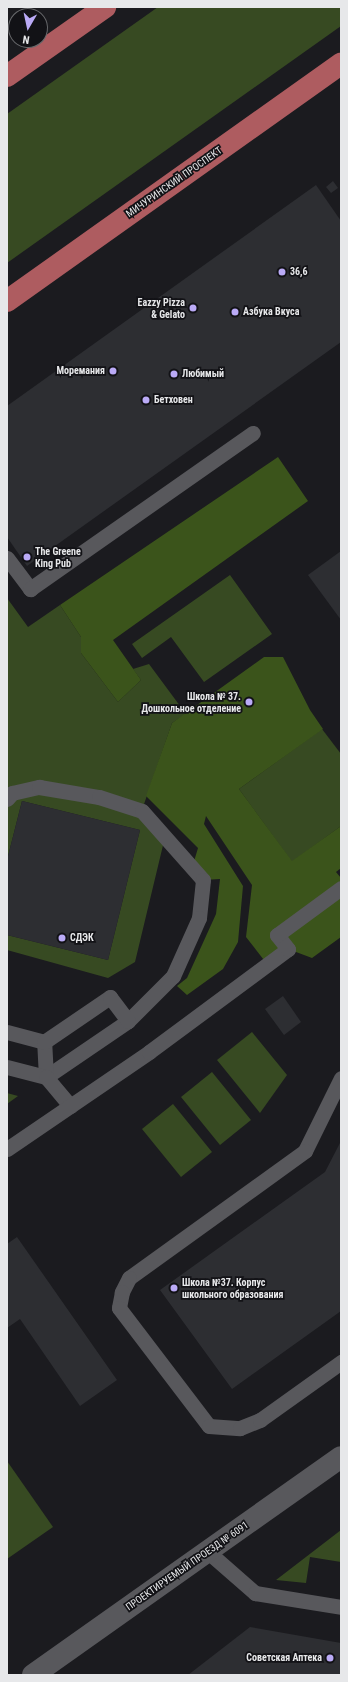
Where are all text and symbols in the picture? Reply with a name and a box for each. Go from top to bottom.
north arrow [8,8,48,48]
text: N [22,32,31,46]
street label: МИЧУРИНСКИЙ ПРОСПЕКТ [124,144,224,220]
place label: 36,6 [290,266,308,278]
marker: 36,6 [277,267,287,277]
place label: Eazzy Pizza & Gelato [138,296,185,320]
marker: Eazzy Pizza & Gelato [188,303,198,313]
place label: Азбука Вкуса [243,306,299,318]
marker: Азбука Вкуса [230,307,240,317]
place label: Моремания [56,365,105,377]
marker: Моремания [108,366,118,376]
place label: Любимый [182,368,224,380]
marker: Любимый [169,369,179,379]
place label: Бетховен [154,394,193,406]
marker: Бетховен [141,395,151,405]
place label: The Greene King Pub [35,545,81,568]
marker: The Greene King Pub [22,552,32,562]
place label: Школа № 37. Дошкольное отделение [141,690,241,714]
marker: Школа № 37. Дошкольное отделение [244,697,254,707]
place label: СДЭК [70,932,94,944]
marker: СДЭК [57,933,67,943]
place label: Школа №37. Корпус школьного образования [182,1276,283,1300]
marker: Школа №37. Корпус школьного образования [169,1283,179,1293]
street label: ПРОЕКТИРУЕМЫЙ ПРОЕЗД № 6091 [123,1519,251,1613]
place label: Советская Аптека [246,1652,322,1664]
marker: Советская Аптека [325,1653,335,1663]

